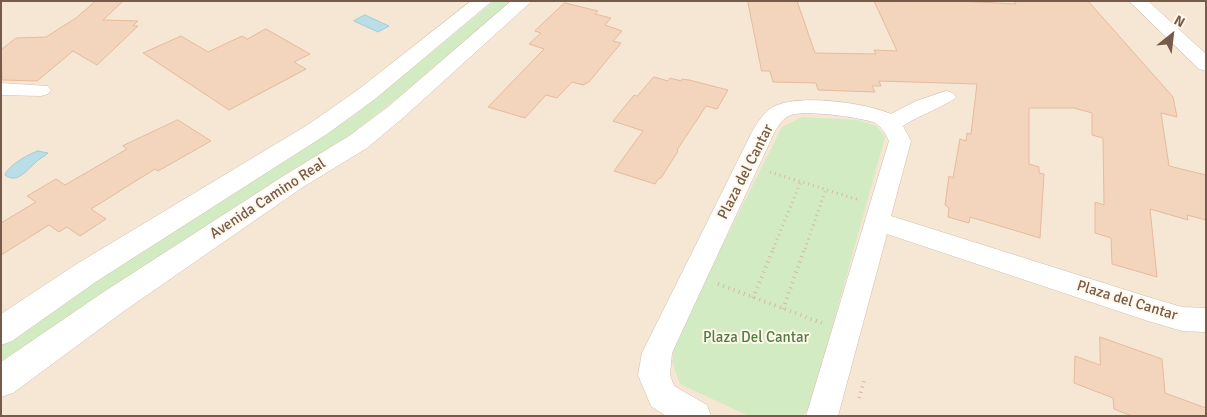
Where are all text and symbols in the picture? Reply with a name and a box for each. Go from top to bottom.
north arrow [1147,10,1197,60]
text: N [1171,12,1188,31]
street label: Plaza del Cantar [714,121,778,223]
street label: Avenida Camino Real [207,155,329,243]
street label: Plaza del Cantar [1074,277,1180,325]
park label: Plaza Del Cantar [703,329,809,347]

